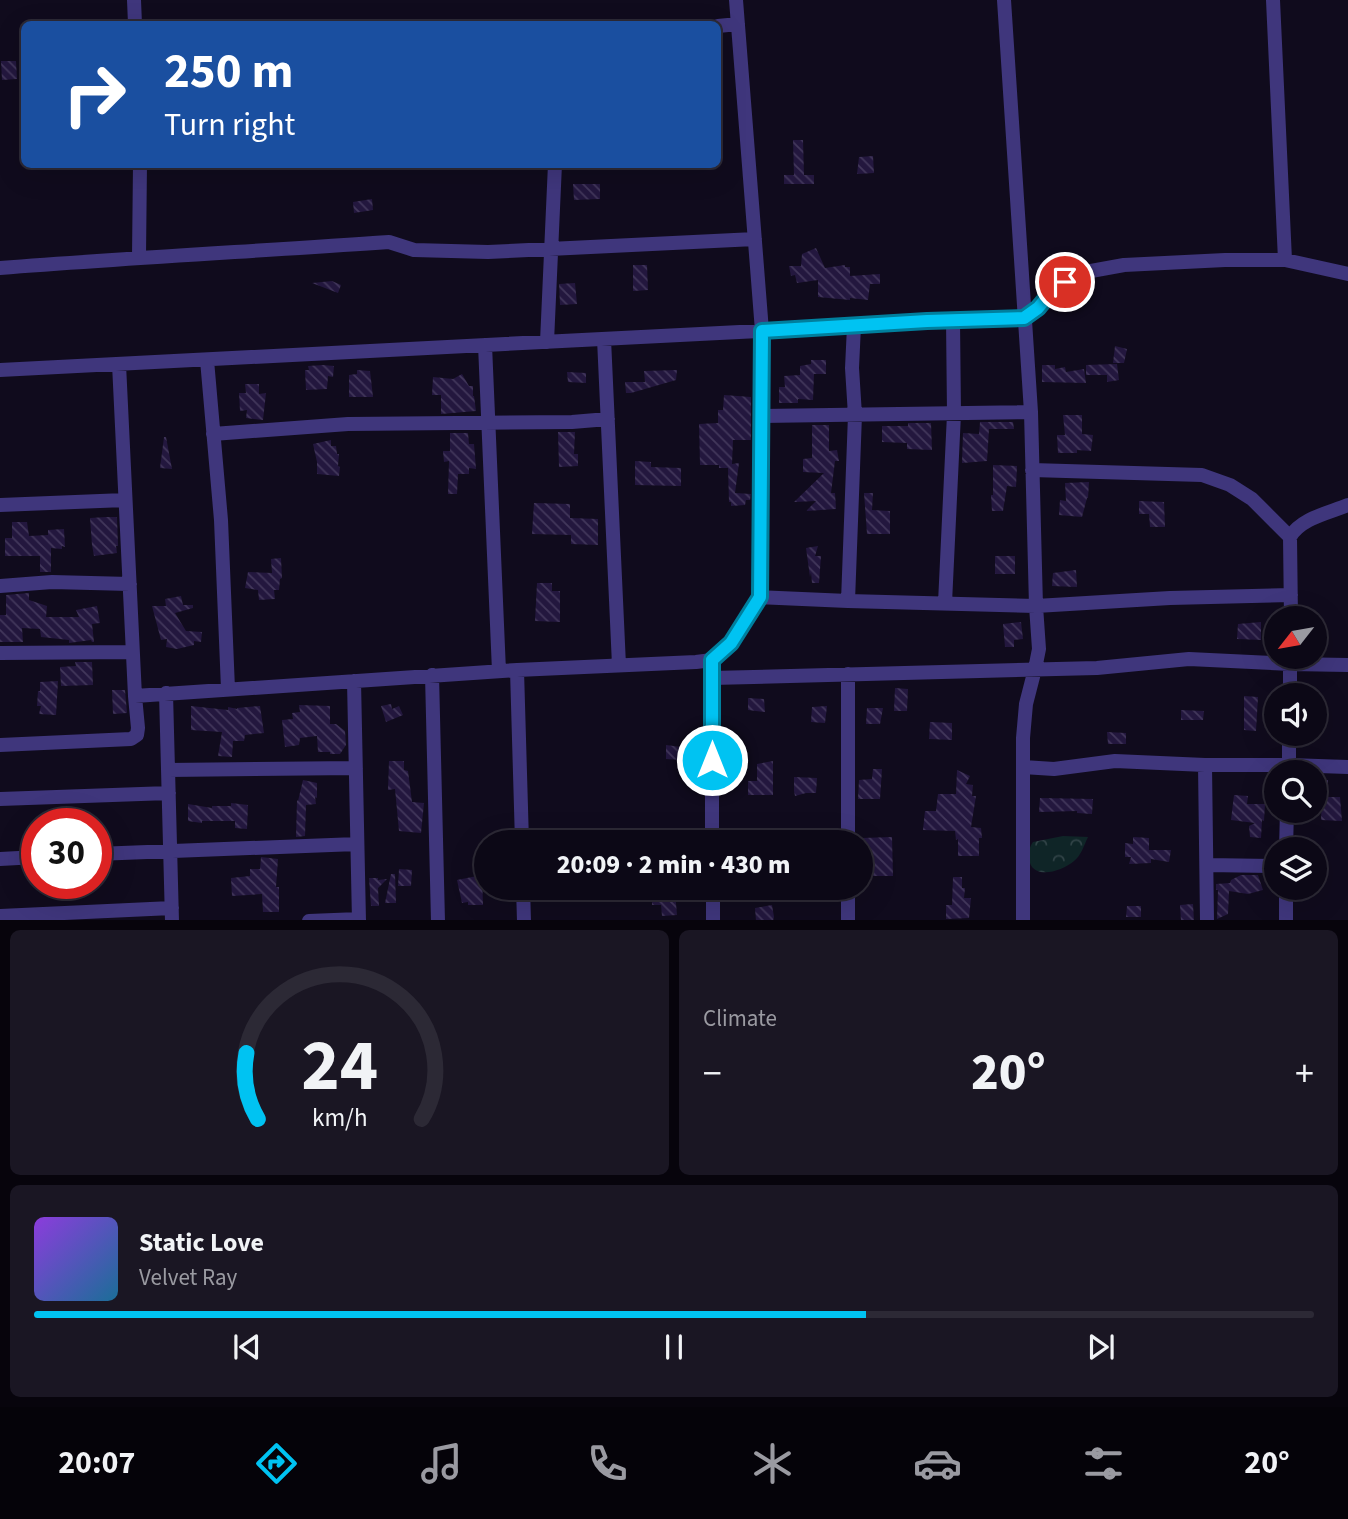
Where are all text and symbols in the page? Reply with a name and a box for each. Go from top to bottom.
text: 250 m [164,37,293,107]
icon: right [49,49,140,140]
text: Turn right [164,102,295,148]
pin [1035,252,1095,312]
icon: arrive [1046,263,1084,301]
north arrow [1264,606,1326,668]
map controls [1264,606,1327,900]
button: sound [1264,683,1327,746]
position arrow [675,723,749,797]
button: search [1264,760,1327,823]
speed limit sign: 30 [21,808,112,899]
button: layers [1264,837,1327,900]
text: 20:09 · 2 min · 430 m [557,846,790,883]
text: Climate [703,1002,777,1035]
text: 24 [301,1014,378,1118]
text: 20° [971,1036,1046,1110]
text: − [703,1047,722,1101]
text: + [1295,1047,1314,1101]
text: km/h [312,1099,367,1135]
text: Static Love [139,1224,264,1261]
text: Velvet Ray [139,1261,237,1294]
icon: previous [228,1328,266,1366]
icon: pause [655,1328,693,1366]
icon: next [1082,1328,1120,1366]
icon: directions [252,1439,301,1488]
icon: music [417,1439,466,1488]
icon: phone [583,1439,632,1488]
icon: climate [748,1439,797,1488]
icon: car [913,1439,962,1488]
icon: filters [1079,1439,1128,1488]
text: 20:07 [58,1440,135,1486]
text: 20° [1244,1440,1290,1486]

